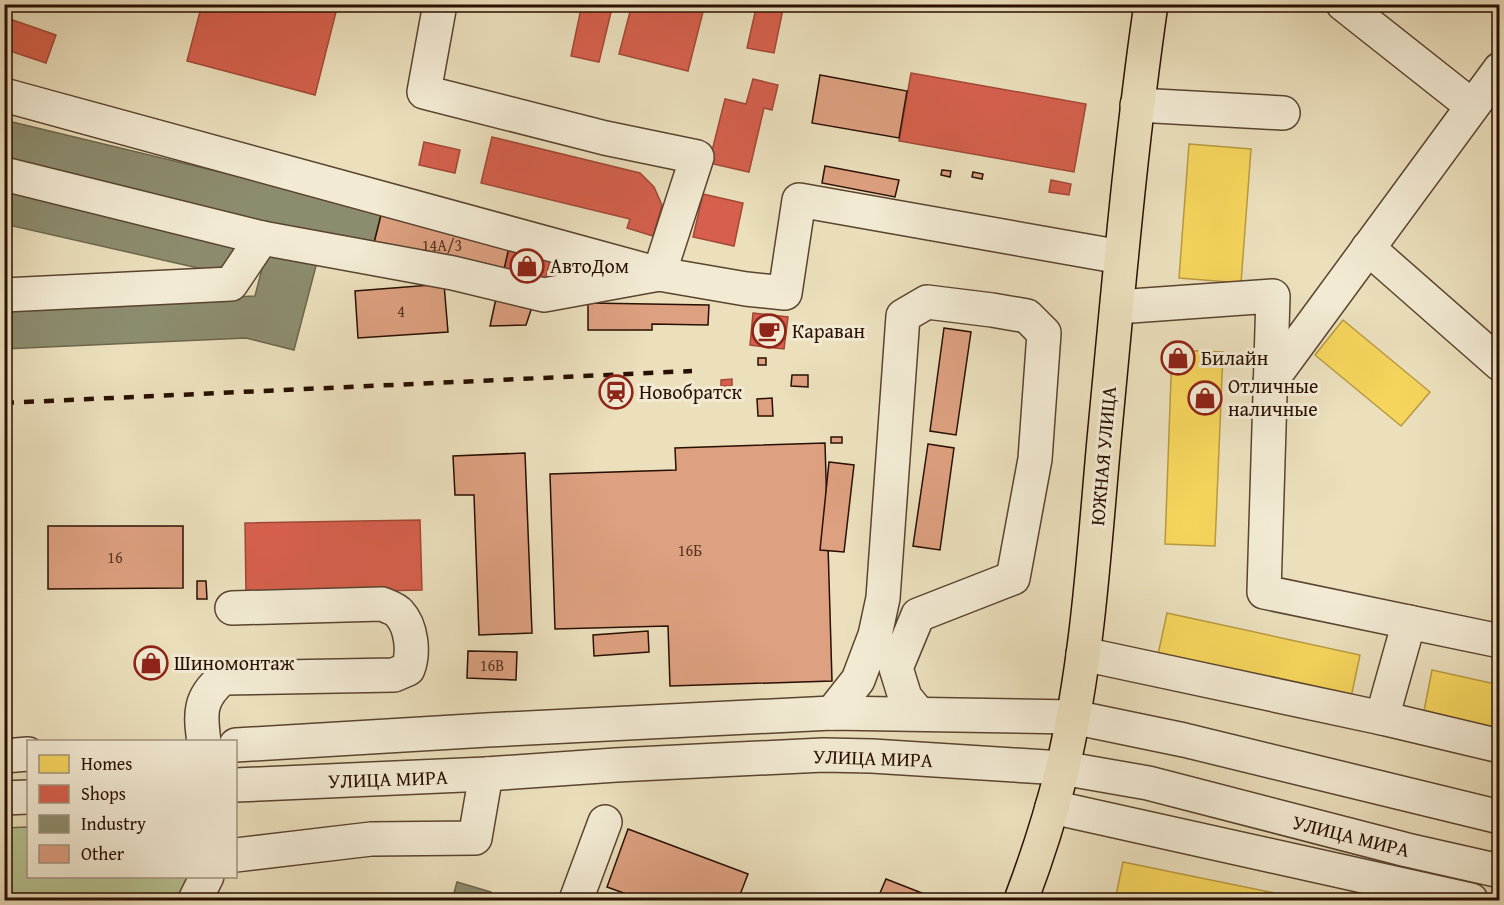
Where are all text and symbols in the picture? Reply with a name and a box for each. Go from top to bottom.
house number: 14А/3 [422,233,462,257]
shop icon: АвтоДом [509,248,545,284]
place label: АвтоДом [550,251,629,280]
house number: 4 [397,299,405,323]
cafe icon: Караван [751,313,787,349]
place label: Караван [792,316,865,345]
shop icon: Билайн [1160,340,1196,376]
place label: Билайн [1201,343,1269,372]
place label: Отличные наличные [1228,371,1318,423]
station icon: Новобратск [598,374,634,410]
place label: Новобратск [639,377,743,406]
shop icon: Отличные наличные [1187,380,1223,416]
street label: ЮЖНАЯ УЛИЦА [1082,385,1123,527]
house number: 16Б [678,538,702,562]
house number: 16 [107,545,123,569]
shop icon: Шиномонтаж [133,645,169,681]
place label: Шиномонтаж [174,648,295,677]
house number: 16В [480,653,504,677]
legend [27,740,237,878]
street label: УЛИЦА МИРА [813,741,933,774]
text: Homes [81,750,132,777]
street label: УЛИЦА МИРА [328,762,448,795]
text: Shops [81,780,126,807]
street label: УЛИЦА МИРА [1289,807,1413,864]
text: Industry [81,810,146,837]
text: Other [81,840,125,867]

